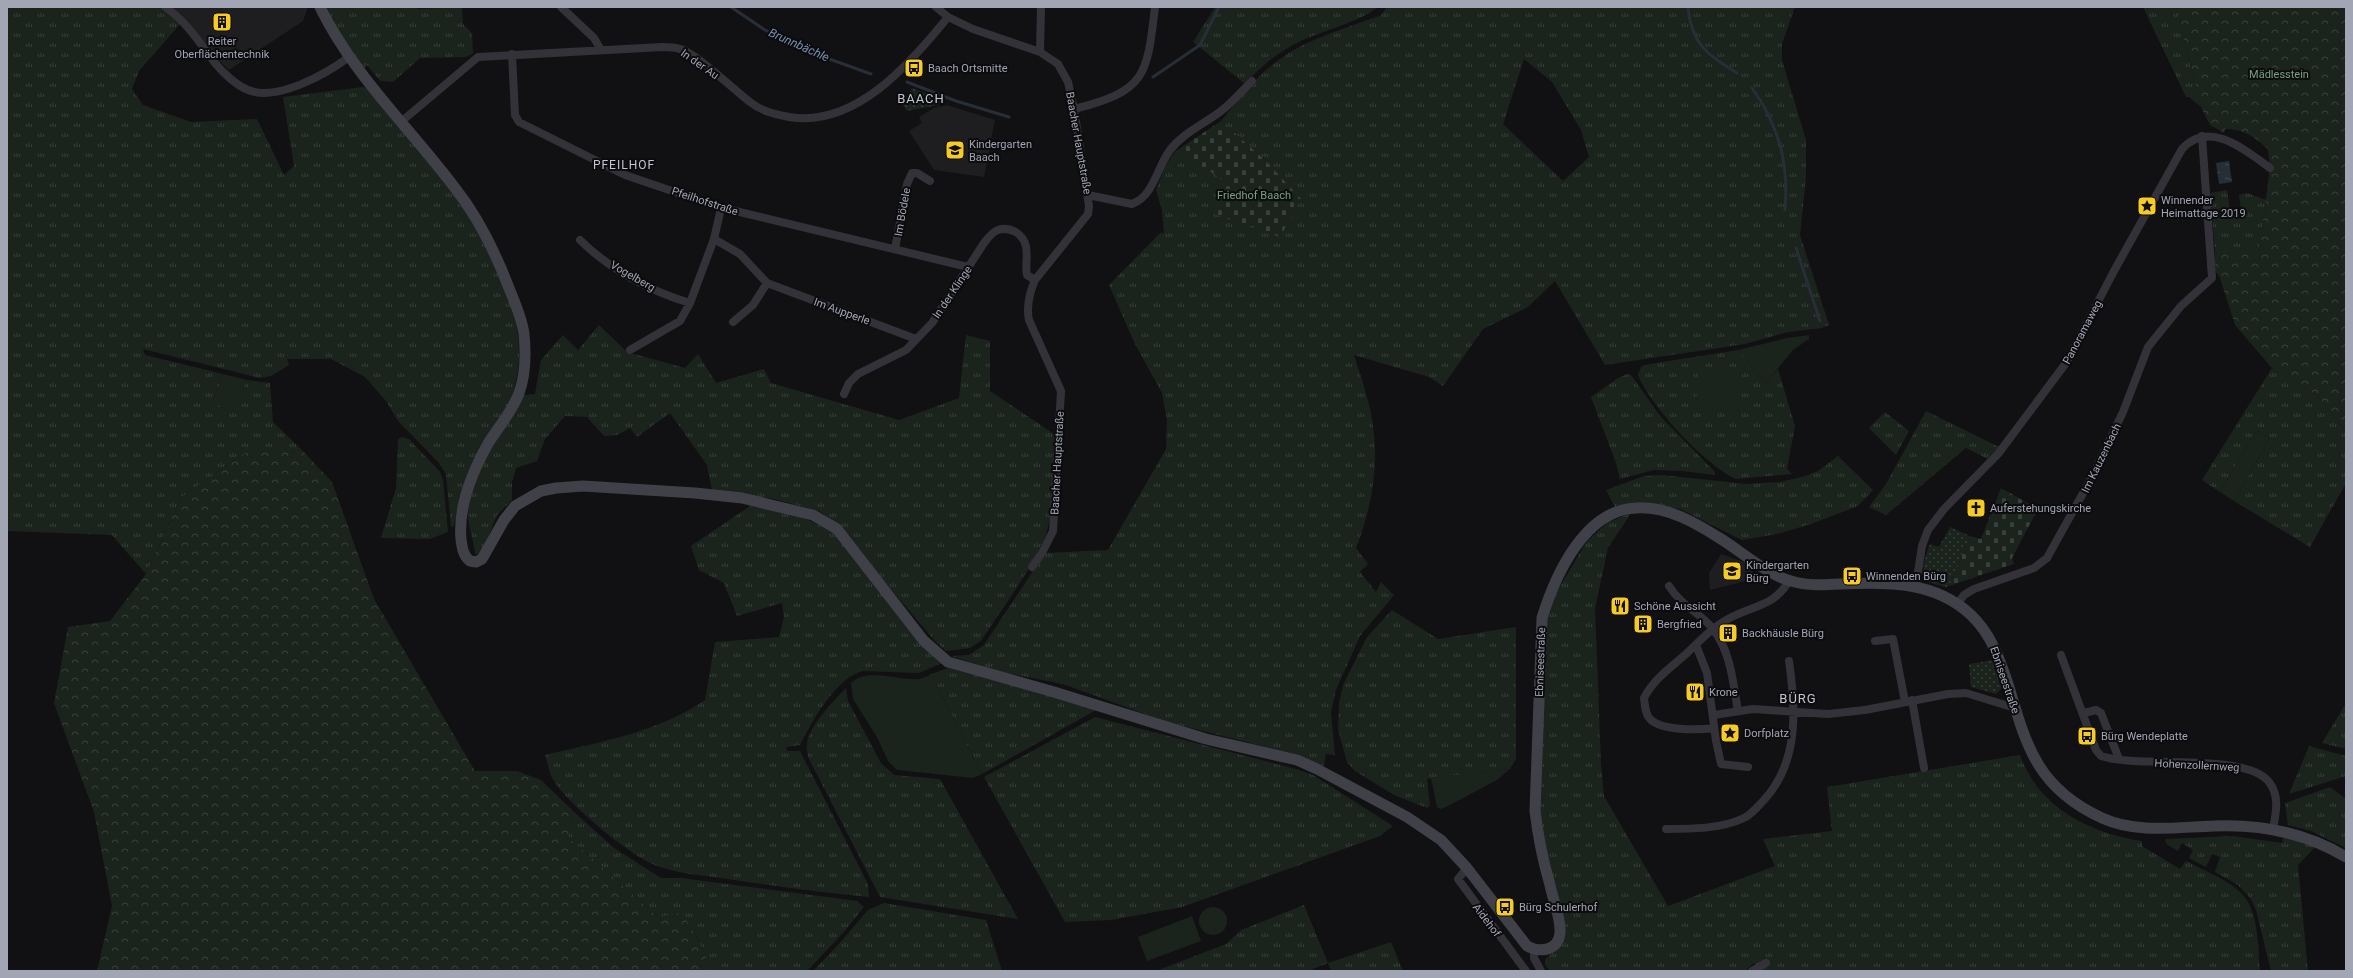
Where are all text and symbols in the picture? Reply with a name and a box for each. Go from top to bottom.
building icon: Reiter Oberflächentechnik [211,11,233,33]
water label: Brunnbächle [767,25,831,65]
place label: Reiter Oberflächentechnik [175,35,270,61]
street label: In der Au [678,47,721,82]
bus stop icon: Baach Ortsmitte [903,57,925,79]
place label: Baach Ortsmitte [928,62,1008,75]
park label: Mädlesstein [2249,68,2309,81]
district label: BAACH [897,91,945,106]
street label: Baacher Hauptstraße [1063,91,1094,195]
place label: Kindergarten Baach [969,138,1032,164]
school or university icon: Kindergarten Baach [944,139,966,161]
district label: PFEILHOF [593,158,655,172]
street label: Pfeilhofstraße [670,185,740,218]
street label: Im Bödele [892,187,913,237]
park label: Friedhof Baach [1217,189,1291,202]
place label: Winnender Heimattage 2019 [2161,194,2246,220]
place icon: Winnender Heimattage 2019 [2136,195,2158,217]
street label: Vogelberg [608,258,657,294]
street label: In der Klinge [930,263,975,321]
street label: Im Aupperle [812,295,872,328]
street label: Panoramaweg [2060,298,2105,366]
street label: Baacher Hauptstraße [1048,411,1067,515]
street label: Im Kauzenbach [2079,421,2124,495]
church icon: Auferstehungskirche [1965,497,1987,519]
place label: Auferstehungskirche [1990,502,2091,515]
place label: Kindergarten Bürg [1746,559,1809,585]
school or university icon: Kindergarten Bürg [1721,560,1743,582]
bus stop icon: Winnenden Bürg [1841,565,1863,587]
place label: Winnenden Bürg [1866,570,1946,583]
restaurant icon: Schöne Aussicht [1609,595,1631,617]
place label: Schöne Aussicht [1634,600,1716,613]
building icon: Bergfried [1632,613,1654,635]
place label: Bergfried [1657,618,1702,631]
building icon: Backhäusle Bürg [1717,622,1739,644]
street label: Ebniseestraße [1533,627,1548,697]
place label: Backhäusle Bürg [1742,627,1824,640]
street label: Ebniseestraße [1987,645,2022,715]
restaurant icon: Krone [1684,681,1706,703]
place label: Krone [1709,686,1738,699]
district label: BÜRG [1779,691,1817,706]
place icon: Dorfplatz [1719,722,1741,744]
bus stop icon: Bürg Wendeplatte [2076,725,2098,747]
place label: Dorfplatz [1744,727,1790,740]
place label: Bürg Wendeplatte [2101,730,2188,743]
street label: Hohenzollernweg [2154,757,2240,774]
bus stop icon: Bürg Schulerhof [1494,896,1516,918]
street label: Aidehof [1470,901,1503,940]
place label: Bürg Schulerhof [1519,901,1597,914]

